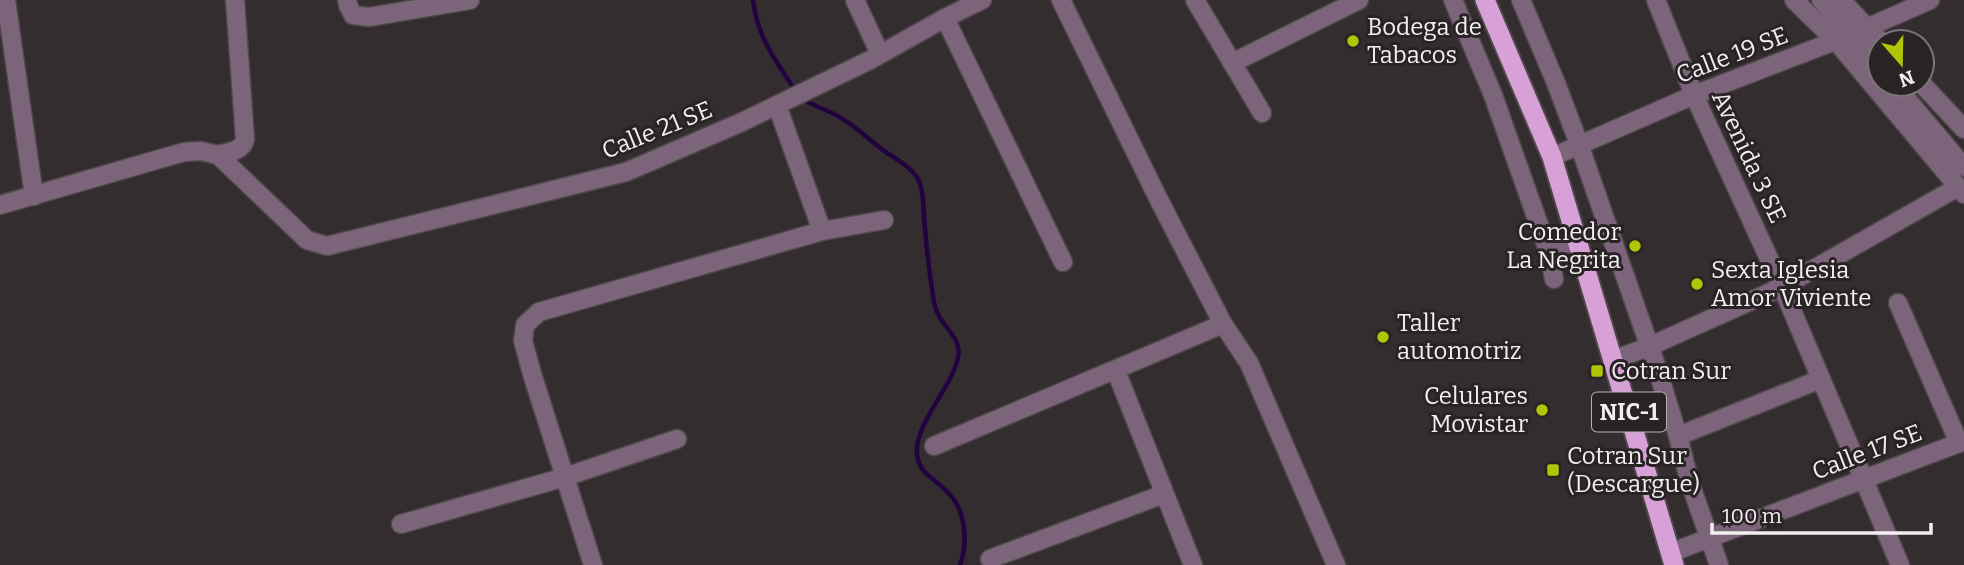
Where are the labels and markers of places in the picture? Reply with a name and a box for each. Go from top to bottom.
place label: Bodega de Tabacos [1367,13,1482,69]
marker: Bodega de Tabacos [1345,33,1361,49]
place label: Comedor La Negrita [1506,218,1621,274]
marker: Comedor La Negrita [1627,238,1643,254]
place label: Sexta Iglesia Amor Viviente [1711,256,1871,312]
marker: Sexta Iglesia Amor Viviente [1689,276,1705,292]
place label: Taller automotriz [1397,309,1522,365]
marker: Taller automotriz [1375,329,1391,345]
place label: Cotran Sur [1611,357,1731,385]
marker: Cotran Sur [1589,363,1605,379]
place label: Celulares Movistar [1424,382,1528,438]
marker: Celulares Movistar [1534,402,1550,418]
place label: Cotran Sur (Descargue) [1567,442,1700,498]
marker: Cotran Sur (Descargue) [1545,462,1561,478]

